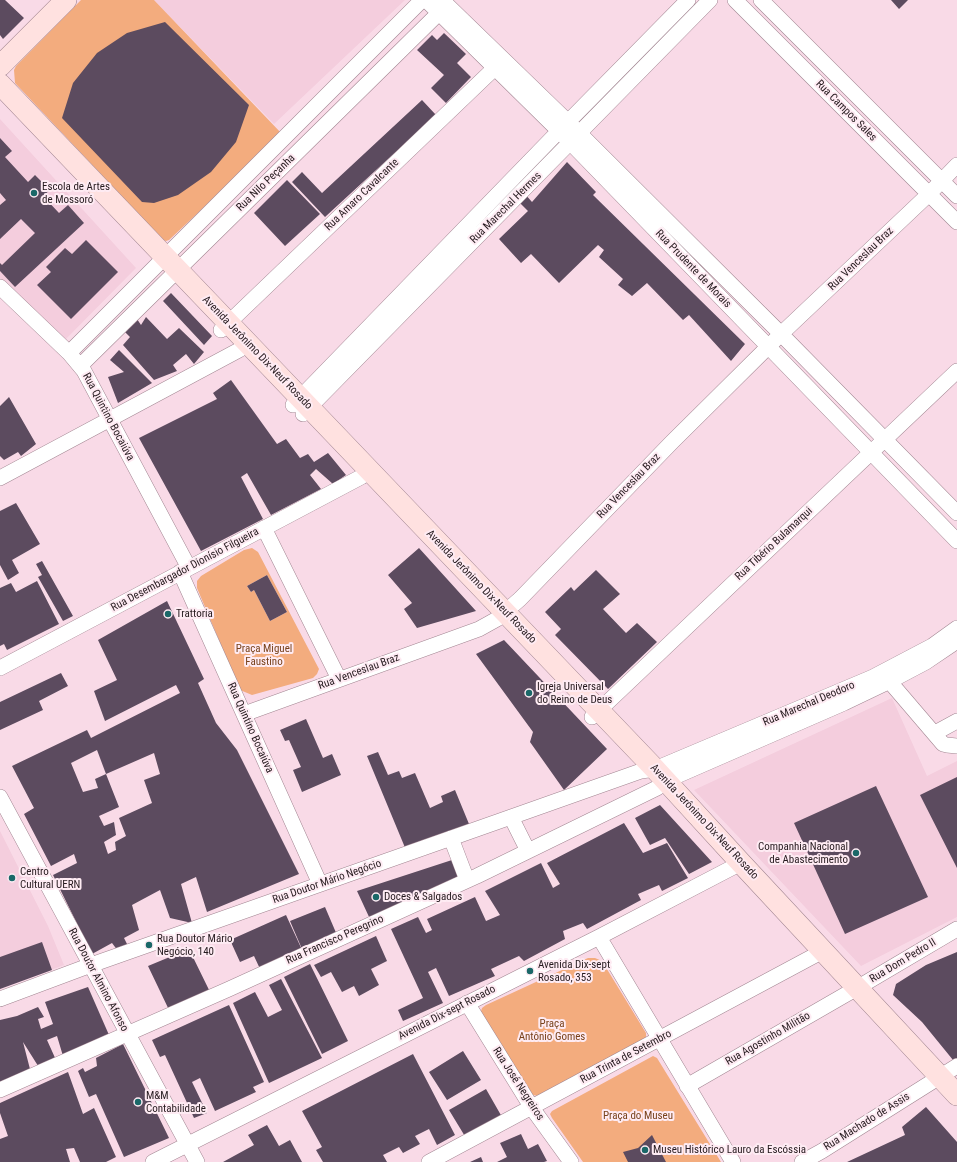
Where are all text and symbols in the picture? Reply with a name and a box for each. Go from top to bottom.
street label: Rua Campos Sales [813,78,879,144]
street label: Rua Nilo Peçanha [234,152,298,214]
street label: Rua Amaro Cavalcante [322,156,402,234]
street label: Rua Marechal Hermes [468,170,544,246]
place label: Escola de Artes de Mossoró [42,180,110,206]
marker: Escola de Artes de Mossoró [29,188,39,198]
street label: Rua Venceslau Braz [826,225,896,293]
street label: Rua Prudente de Morais [652,227,734,311]
street label: Avenida Jerônimo Dix-Neuf Rosado [199,294,315,412]
street label: Rua Quintino Bocaiúva [79,371,137,463]
street label: Rua Venceslau Braz [595,451,663,521]
street label: Rua Tibério Bulamarqui [733,505,815,583]
street label: Rua Desembargador Dionísio Filgueira [109,525,261,615]
street label: Avenida Jerônimo Dix-Neuf Rosado [423,528,539,646]
place label: Trattoria [176,607,213,621]
marker: Trattoria [163,609,173,619]
park label: Praça Miguel Faustino [236,642,292,668]
street label: Rua Venceslau Braz [317,651,401,693]
street label: Rua Marechal Deodoro [761,679,857,729]
place label: Igreja Universal do Reino de Deus [537,680,612,706]
street label: Rua Quintino Bocaiúva [224,681,276,775]
marker: Igreja Universal do Reino de Deus [524,688,534,698]
street label: Avenida Jerônimo Dix-Neuf Rosado [647,762,761,882]
place label: Companhia Nacional de Abastecimento [758,840,848,866]
marker: Companhia Nacional de Abastecimento [851,848,861,858]
street label: Rua Doutor Mário Negócio [271,857,383,907]
place label: Centro Cultural UERN [20,865,80,891]
marker: Centro Cultural UERN [7,873,17,883]
place label: Doces & Salgados [384,890,462,904]
marker: Doces & Salgados [371,892,381,902]
street label: Rua Francisco Peregrino [284,913,386,967]
street label: Rua Doutor Almino Afonso [65,926,131,1034]
place label: Rua Doutor Mário Negócio, 140 [157,932,233,958]
street label: Rua Dom Pedro II [867,936,939,986]
marker: Rua Doutor Mário Negócio, 140 [144,940,154,950]
place label: Avenida Dix-sept Rosado, 353 [538,958,610,984]
marker: Avenida Dix-sept Rosado, 353 [525,966,535,976]
street label: Avenida Dix-sept Rosado [396,983,498,1043]
street label: Rua Agostinho Militão [723,1009,813,1069]
park label: Praça Antônio Gomes [519,1017,585,1043]
street label: Rua Trinta de Setembro [578,1027,674,1087]
street label: Rua José Negreiros [489,1045,547,1123]
place label: M&M Contabilidade [146,1089,206,1115]
street label: Rua Machado de Assis [822,1090,912,1154]
marker: M&M Contabilidade [133,1097,143,1107]
park label: Praça do Museu [603,1109,673,1123]
place label: Museu Histórico Lauro da Escóssia [653,1143,806,1157]
marker: Museu Histórico Lauro da Escóssia [640,1145,650,1155]

